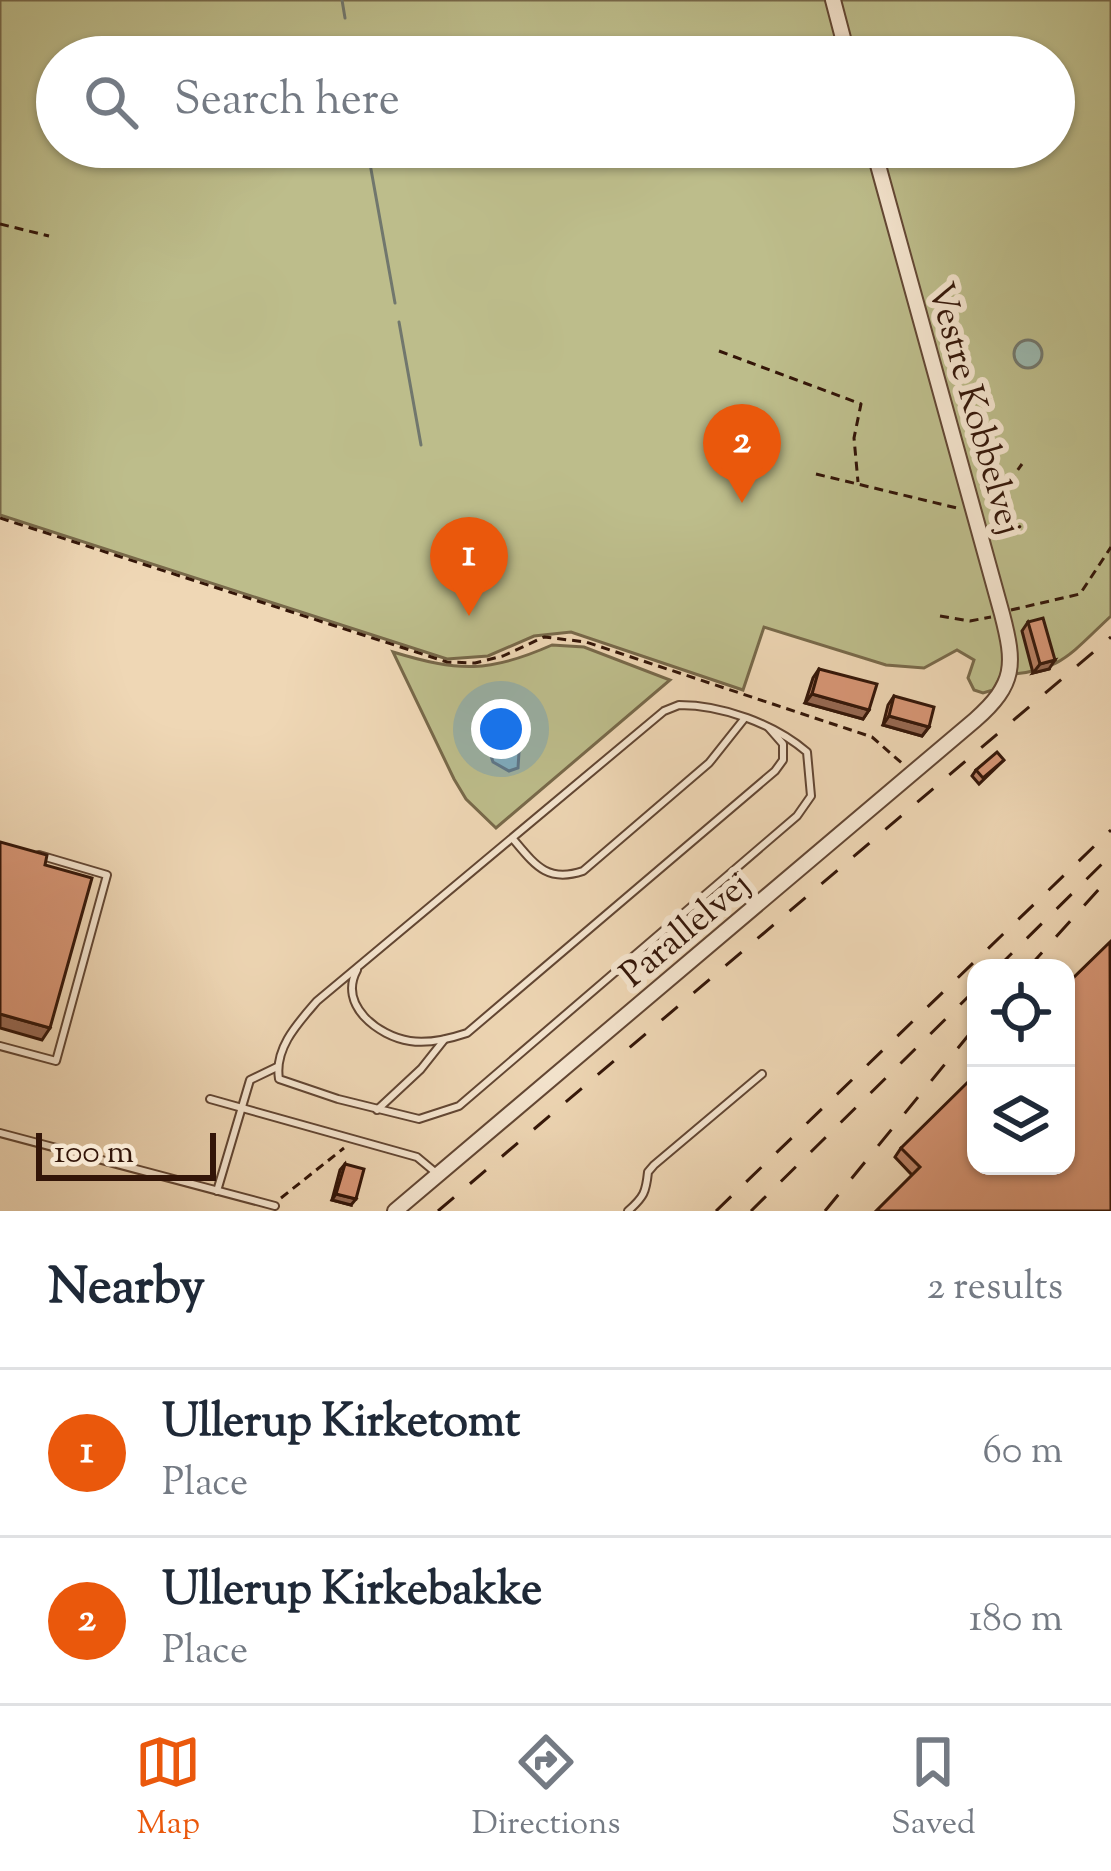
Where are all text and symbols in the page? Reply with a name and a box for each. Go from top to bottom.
search box [36,36,1075,168]
icon: search [78,69,144,135]
text: Search here [174,70,400,135]
street label: Vestre Kobbelvej [912,277,1034,541]
pin: 2 [703,404,781,503]
pin: 1 [430,517,508,616]
your location [471,699,531,759]
street label: Parallelvej [610,861,763,1001]
map controls [967,959,1075,1175]
button: locate [967,959,1075,1067]
button: layers [967,1067,1075,1175]
scale bar [36,1127,216,1180]
text: 100 m [54,1130,134,1178]
text: Nearby [48,1253,205,1326]
text: 2 results [927,1261,1063,1317]
text: Ullerup Kirketomt [162,1392,520,1457]
text: 1 [80,1425,94,1481]
text: 60 m [982,1425,1063,1481]
text: Place [162,1457,248,1513]
text: Ullerup Kirkebakke [162,1560,542,1625]
text: 2 [78,1593,96,1649]
text: 180 m [969,1593,1063,1649]
text: Place [162,1625,248,1681]
tab: Map [135,1729,201,1849]
tab: Directions [472,1729,621,1849]
tab: Saved [891,1729,976,1849]

